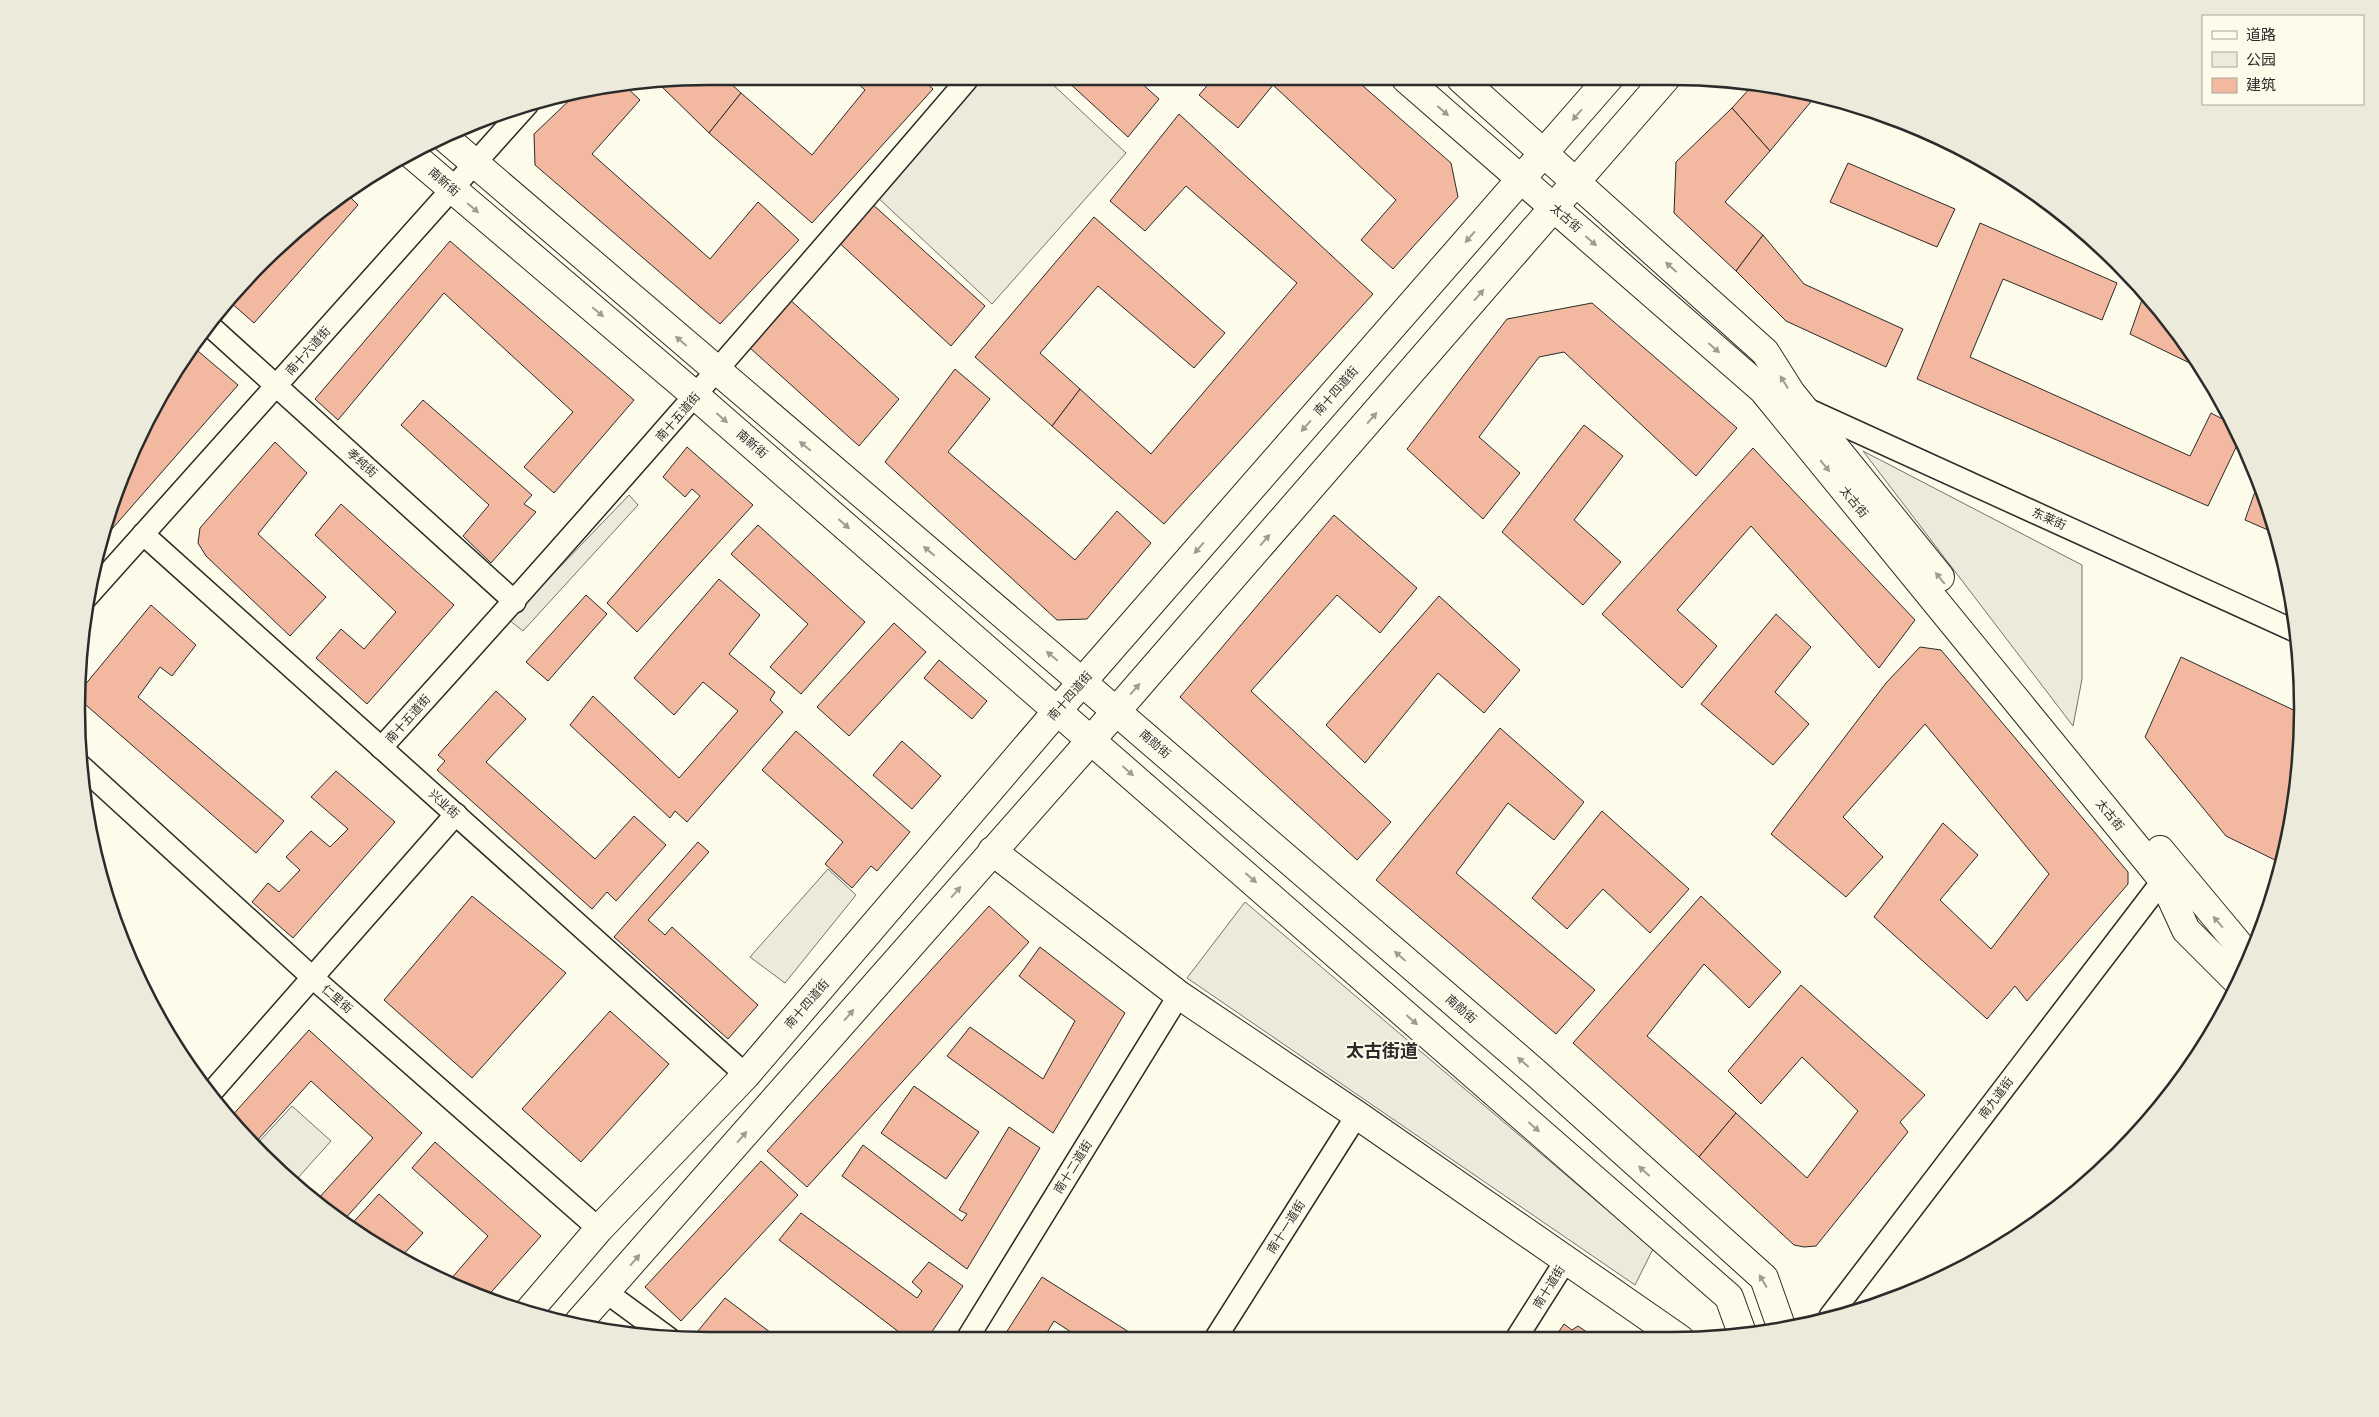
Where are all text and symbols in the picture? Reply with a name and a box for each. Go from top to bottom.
legend [2202,15,2364,105]
text: 道路 [2246,24,2276,45]
text: 公园 [2246,49,2276,70]
text: 建筑 [2246,74,2276,95]
one-way arrow [1436,105,1448,117]
one-way arrow [1571,108,1583,120]
street label: 南新街 [425,164,463,200]
street label: 太古街 [1547,200,1585,236]
one-way arrow [467,202,480,213]
one-way arrow [1464,231,1476,243]
one-way arrow [1585,235,1597,247]
one-way arrow [1666,261,1678,273]
one-way arrow [1473,289,1484,302]
one-way arrow [591,307,604,318]
street label: 南十六道街 [282,323,334,379]
one-way arrow [675,335,688,346]
one-way arrow [1707,342,1720,353]
street label: 南十四道街 [1310,363,1362,419]
one-way arrow [1780,376,1789,389]
street label: 南十五道街 [652,389,704,445]
one-way arrow [715,412,728,423]
one-way arrow [1366,412,1378,424]
one-way arrow [1300,419,1312,431]
street label: 南新街 [733,426,771,462]
one-way arrow [799,440,811,452]
street label: 孝纯街 [343,445,381,481]
one-way arrow [1819,459,1830,472]
street label: 太古街 [1836,483,1872,521]
street label: 东莱街 [2029,504,2069,534]
one-way arrow [838,519,851,530]
one-way arrow [1259,534,1270,546]
one-way arrow [1194,542,1205,554]
one-way arrow [923,545,935,557]
one-way arrow [1935,571,1946,584]
one-way arrow [1046,651,1059,662]
street label: 南十四道街 [1044,668,1096,724]
one-way arrow [1129,683,1141,695]
street label: 南十五道街 [382,691,434,747]
street label: 南勋街 [1136,726,1174,762]
one-way arrow [1122,765,1134,777]
street label: 兴业街 [425,786,463,822]
street label: 太古街 [2092,796,2128,834]
one-way arrow [1244,872,1256,884]
one-way arrow [950,887,962,899]
one-way arrow [2212,916,2224,928]
one-way arrow [1395,950,1407,962]
street label: 南十四道街 [781,976,833,1032]
street label: 仁里街 [318,981,356,1017]
street label: 南勋街 [1442,991,1480,1027]
one-way arrow [843,1009,855,1021]
one-way arrow [1406,1014,1419,1025]
district label: 太古街道 [1346,1038,1418,1063]
one-way arrow [1517,1057,1530,1068]
street label: 南九道街 [1975,1074,2017,1122]
one-way arrow [1528,1121,1540,1133]
one-way arrow [736,1132,748,1144]
street label: 南十二道街 [1050,1137,1096,1197]
one-way arrow [1639,1165,1651,1177]
street label: 南十一道街 [1263,1197,1309,1257]
one-way arrow [629,1254,641,1266]
street label: 南十道街 [1529,1262,1569,1312]
one-way arrow [1759,1274,1768,1288]

